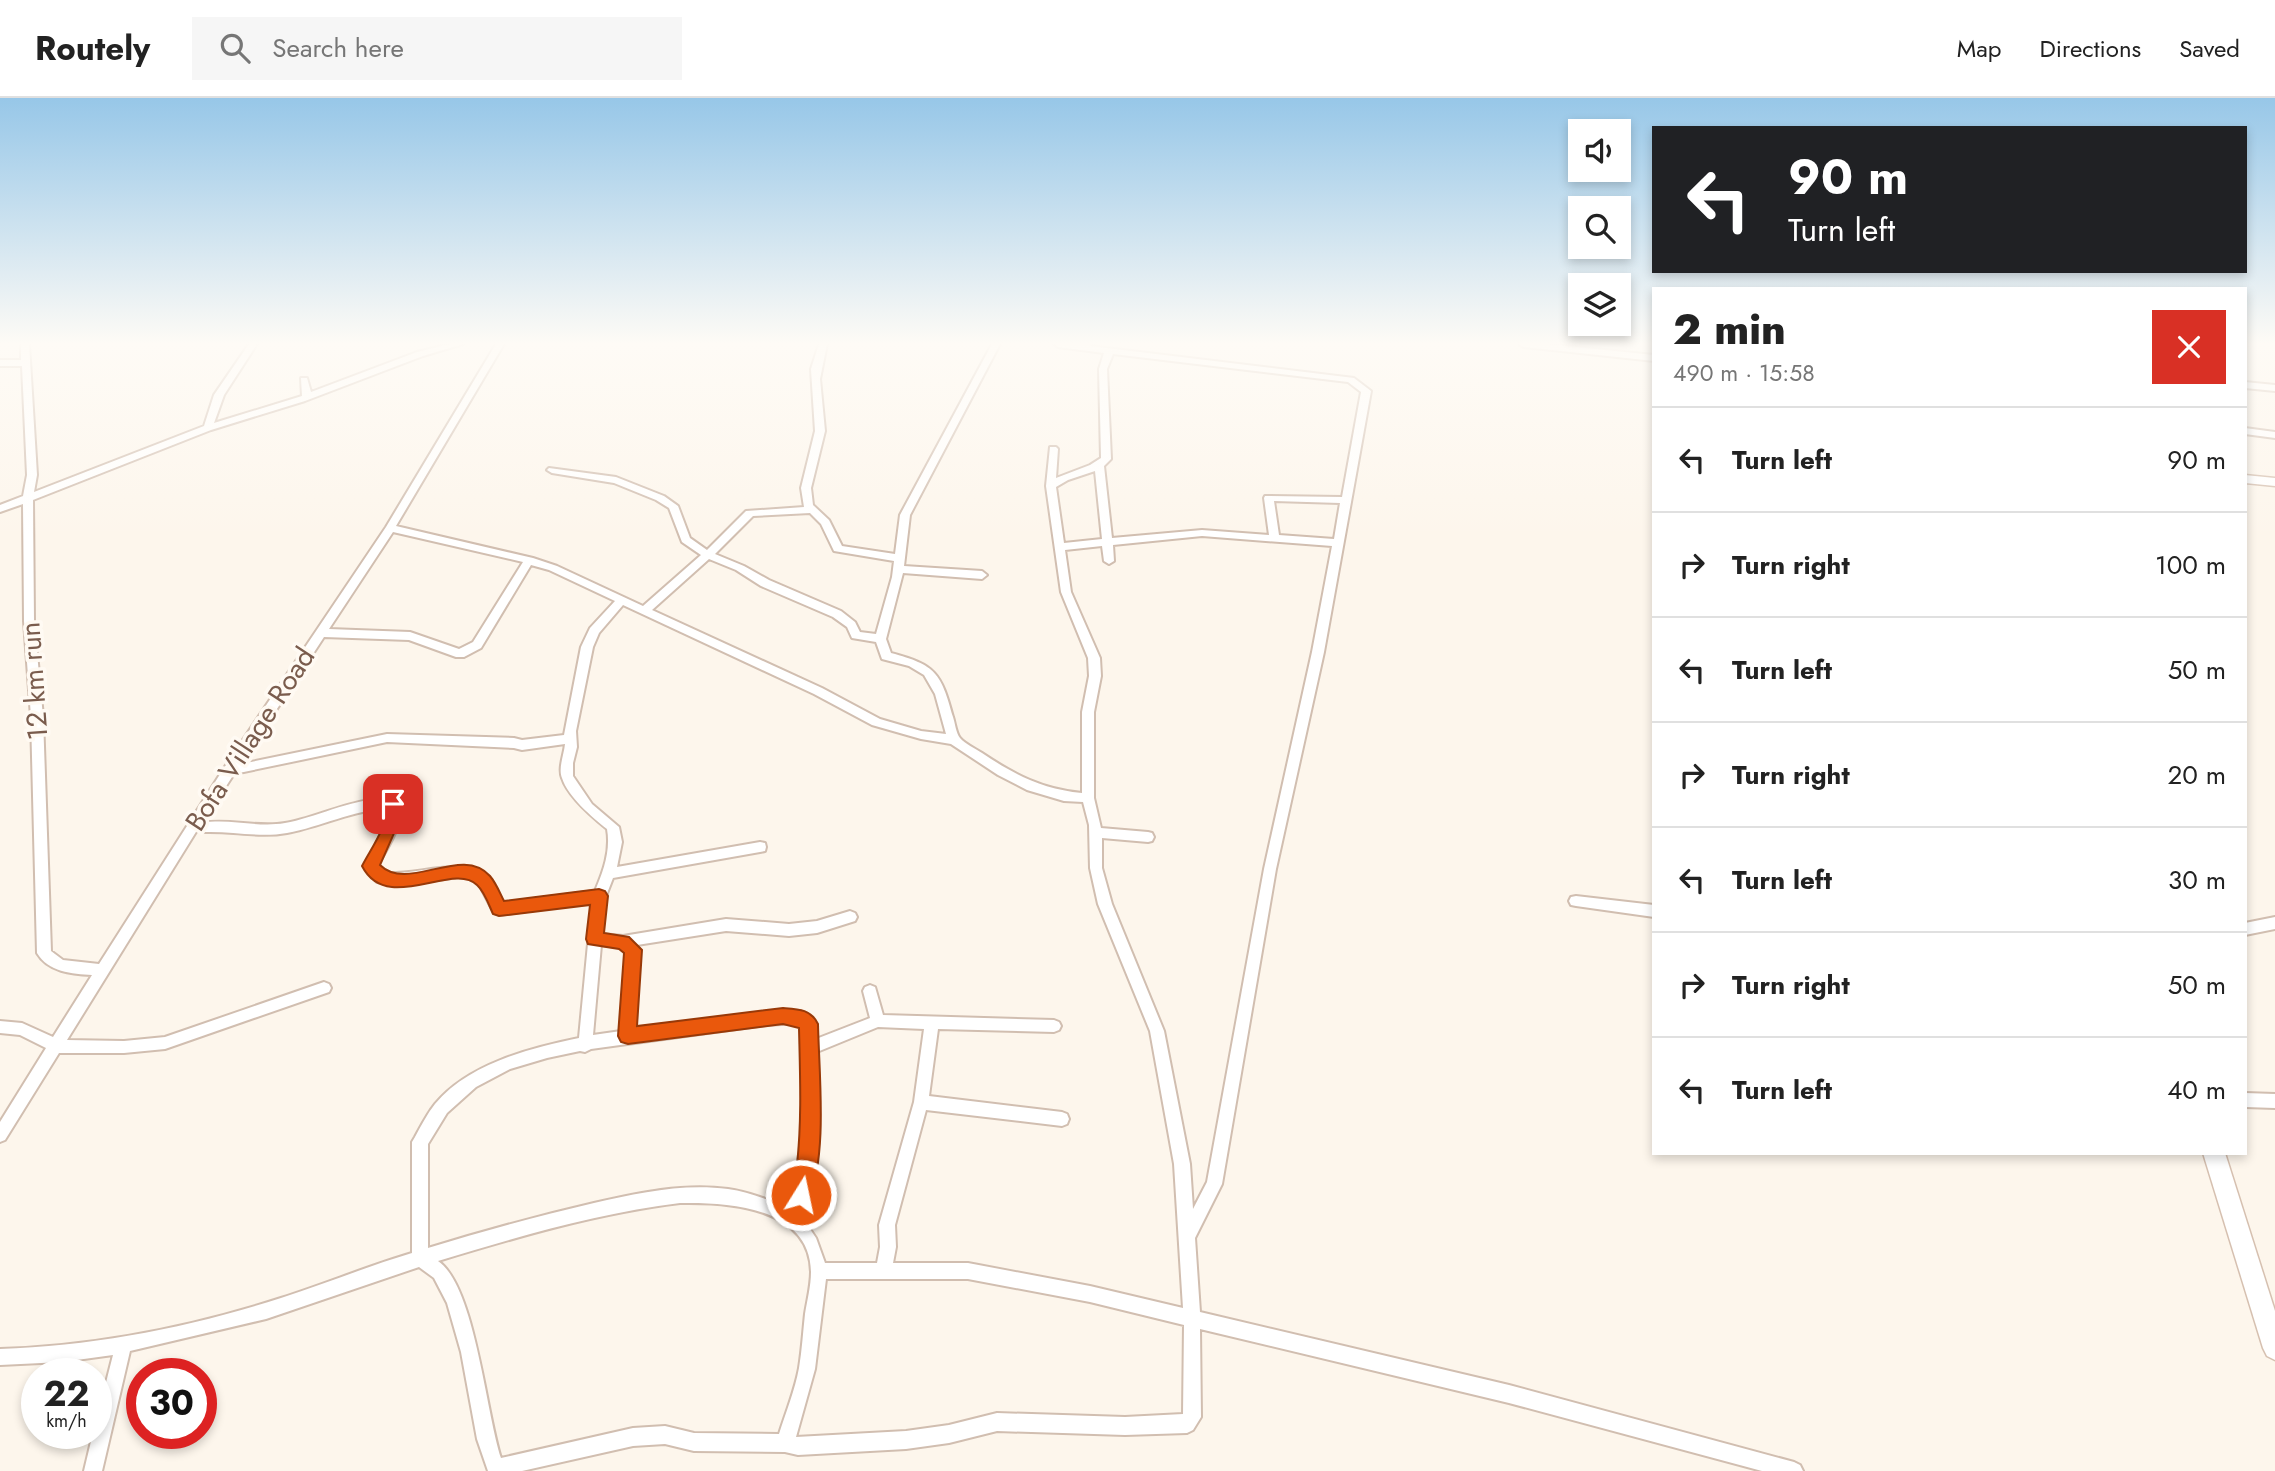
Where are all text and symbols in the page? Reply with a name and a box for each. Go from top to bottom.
search box [192,17,682,80]
text: Routely [35,25,150,72]
icon: search [216,29,254,67]
text: Search here [272,29,404,67]
text: Map [1957,31,2002,66]
text: Directions [2040,31,2141,66]
text: Saved [2179,31,2240,66]
map controls [1568,119,1631,336]
button: sound [1568,119,1631,182]
text: 90 m [1788,142,1908,212]
icon: left [1673,154,1764,245]
button: search [1568,196,1631,259]
text: Turn left [1788,207,1895,253]
button: layers [1568,273,1631,336]
text: 2 min [1673,299,1786,360]
button: close [2152,310,2226,384]
text: 490 m · 15:58 [1673,356,1815,390]
icon: left [1673,441,1711,479]
text: Turn left [1732,441,1832,479]
text: 90 m [2167,441,2226,479]
icon: right [1673,546,1711,584]
text: Turn right [1732,546,1850,584]
text: 100 m [2155,546,2226,584]
street label: 12 km run [9,620,59,742]
street label: Bofa Village Road [175,639,325,839]
icon: left [1673,651,1711,689]
text: Turn left [1732,651,1832,689]
text: 50 m [2168,651,2226,689]
icon: right [1673,756,1711,794]
text: Turn right [1732,756,1850,794]
text: 20 m [2168,756,2226,794]
pin [363,774,423,834]
icon: arrive [374,785,412,823]
icon: left [1673,861,1711,899]
text: Turn left [1732,861,1832,899]
text: 30 m [2168,861,2226,899]
icon: right [1673,966,1711,1004]
text: Turn right [1732,966,1850,1004]
text: 50 m [2168,966,2226,1004]
icon: left [1673,1071,1711,1109]
text: Turn left [1732,1071,1832,1109]
text: 40 m [2167,1071,2226,1109]
position arrow [764,1158,838,1232]
speed limit sign: 30 [126,1358,217,1449]
text: 22 [44,1369,89,1419]
text: km/h [46,1408,87,1434]

